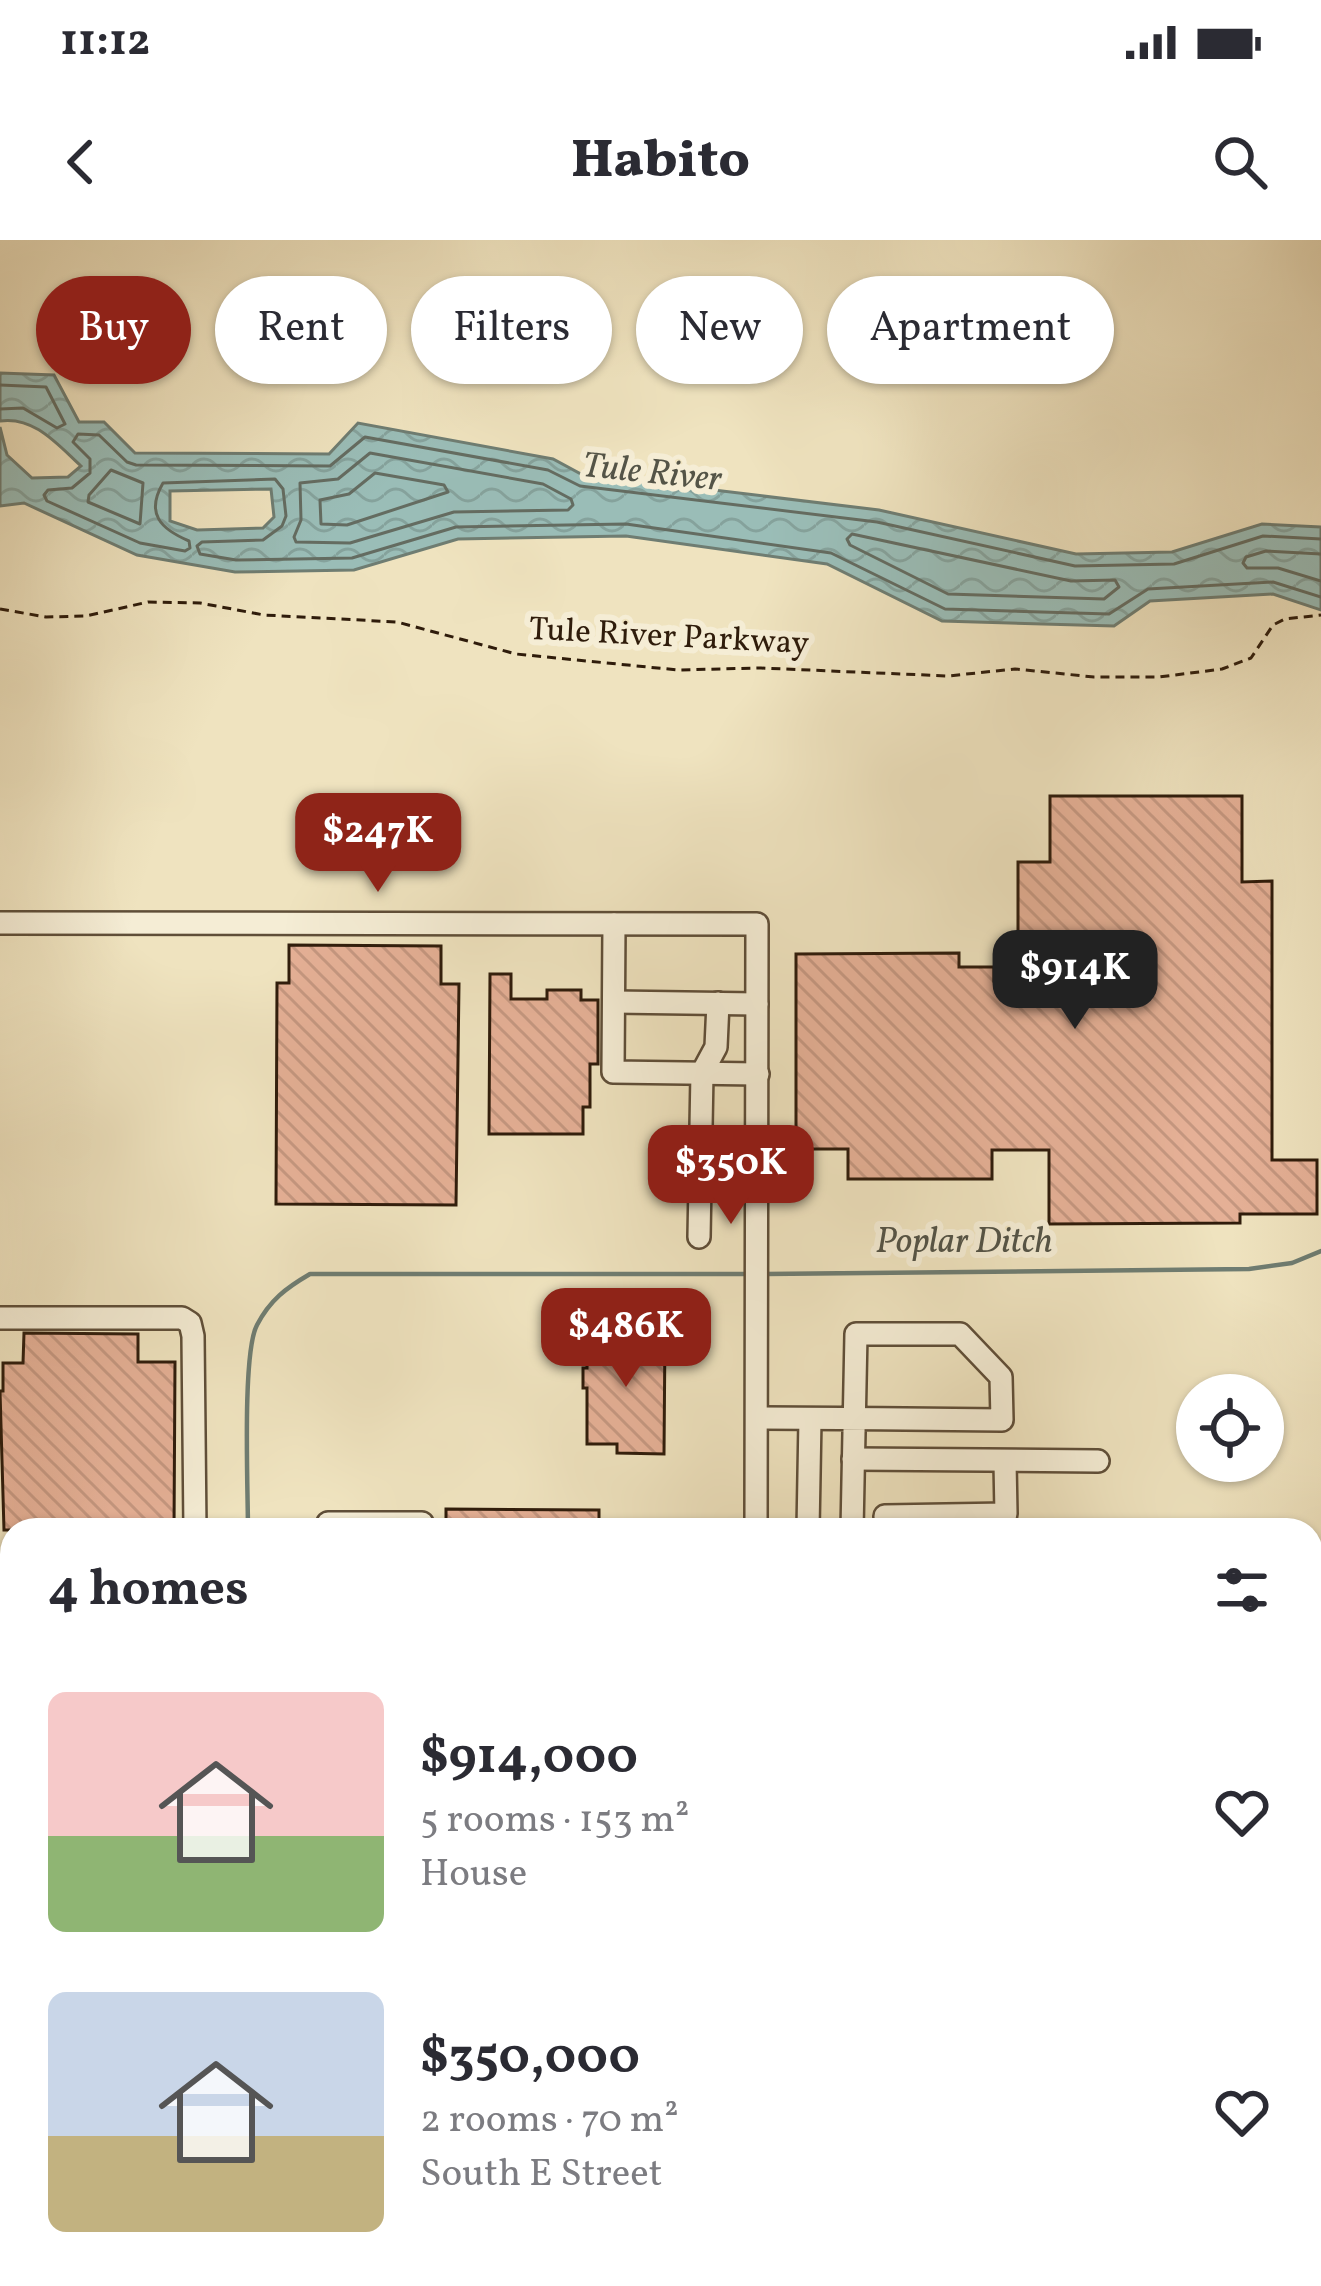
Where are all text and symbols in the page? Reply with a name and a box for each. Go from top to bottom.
text: 11:12 [60,11,150,74]
text: Habito [571,125,750,200]
icon: back [48,129,114,195]
icon: search [1207,129,1273,195]
chip: Buy [36,276,191,384]
chip: Rent [215,276,387,384]
chip: Filters [411,276,612,384]
chip: New [636,276,803,384]
chip: Apartment [827,276,1114,384]
water label: Tule River [580,442,725,506]
street label: Tule River Parkway [528,608,810,668]
pin: $247K [294,793,462,895]
text: $247K [322,805,434,859]
pin: $914K [991,930,1159,1032]
text: $914K [1020,942,1130,996]
pin: $350K [647,1125,815,1227]
text: $350K [675,1137,787,1191]
water label: Poplar Ditch [875,1218,1053,1268]
pin: $486K [542,1288,710,1390]
text: $486K [568,1300,684,1354]
map controls [1176,1374,1284,1482]
button: locate [1176,1374,1284,1482]
text: 4 homes [48,1555,249,1626]
icon: filters [1209,1557,1275,1623]
text: $914,000 [420,1723,638,1794]
icon: home [144,1740,288,1884]
icon: heart [1209,1779,1275,1845]
text: 5 rooms · 153 m² [420,1794,690,1848]
text: House [420,1848,527,1902]
text: $350,000 [420,2023,640,2094]
icon: home [144,2040,288,2184]
icon: heart [1209,2079,1275,2145]
text: 2 rooms · 70 m² [420,2094,679,2148]
text: South E Street [420,2148,662,2202]

